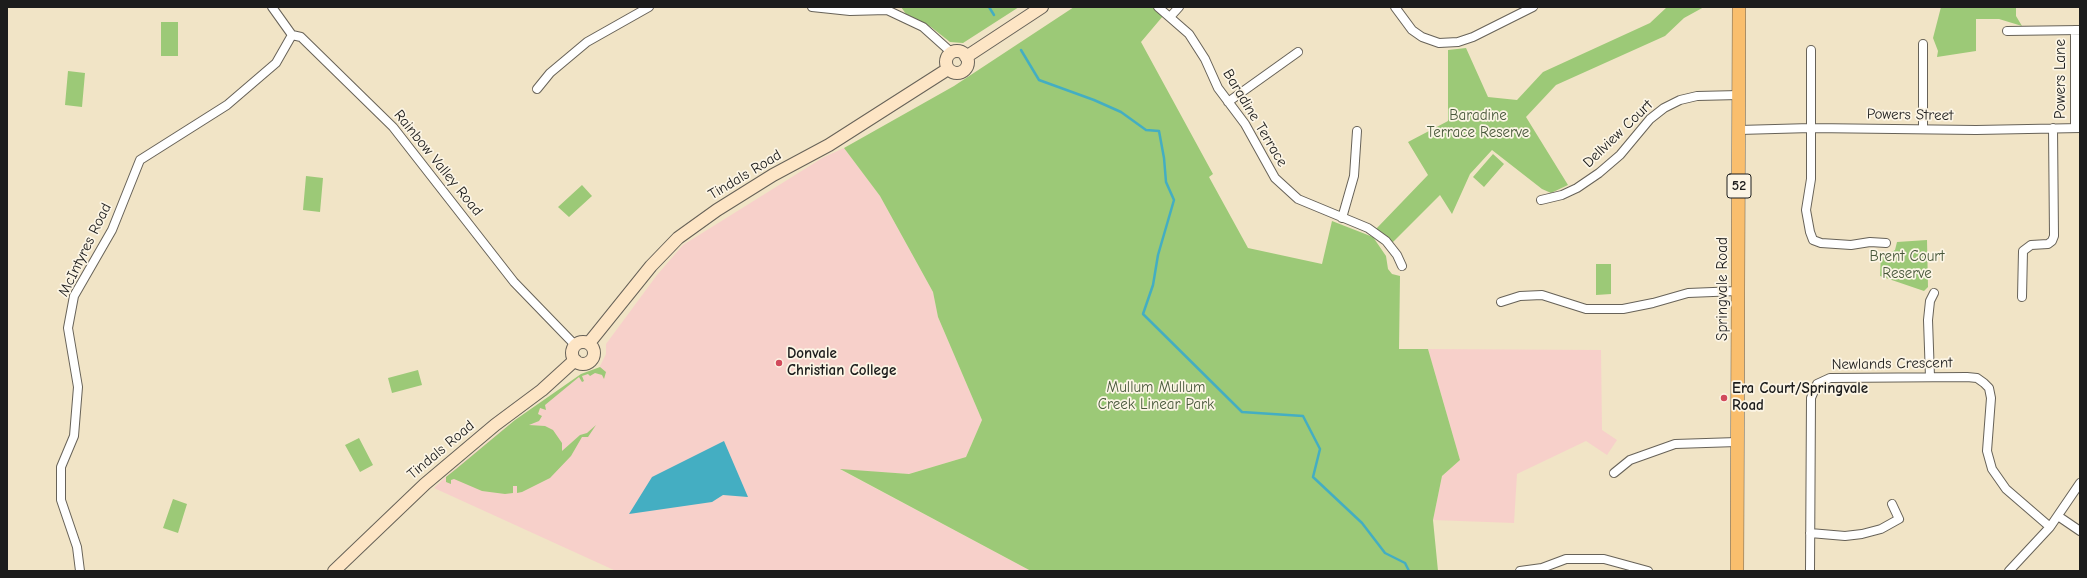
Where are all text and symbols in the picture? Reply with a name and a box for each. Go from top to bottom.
street label: Powers Lane [2052,39,2070,119]
street label: Baradine Terrace [1219,66,1291,170]
street label: Dellview Court [1579,96,1657,172]
street label: Powers Street [1867,105,1953,125]
street label: Rainbow Valley Road [390,106,486,220]
park label: Baradine Terrace Reserve [1427,107,1529,142]
street label: Tindals Road [705,146,785,204]
road number: 52 [1727,174,1751,198]
street label: McIntyres Road [55,200,115,300]
street label: Springvale Road [1714,237,1732,341]
park label: Brent Court Reserve [1869,248,1945,283]
place label: Donvale Christian College [787,345,896,380]
street label: Newlands Crescent [1831,354,1953,374]
marker: Donvale Christian College [774,358,784,368]
park label: Mullum Mullum Creek Linear Park [1098,379,1214,414]
place label: Era Court/Springvale Road [1732,380,1868,415]
marker: Era Court/Springvale Road [1719,393,1729,403]
street label: Tindals Road [404,417,478,483]

